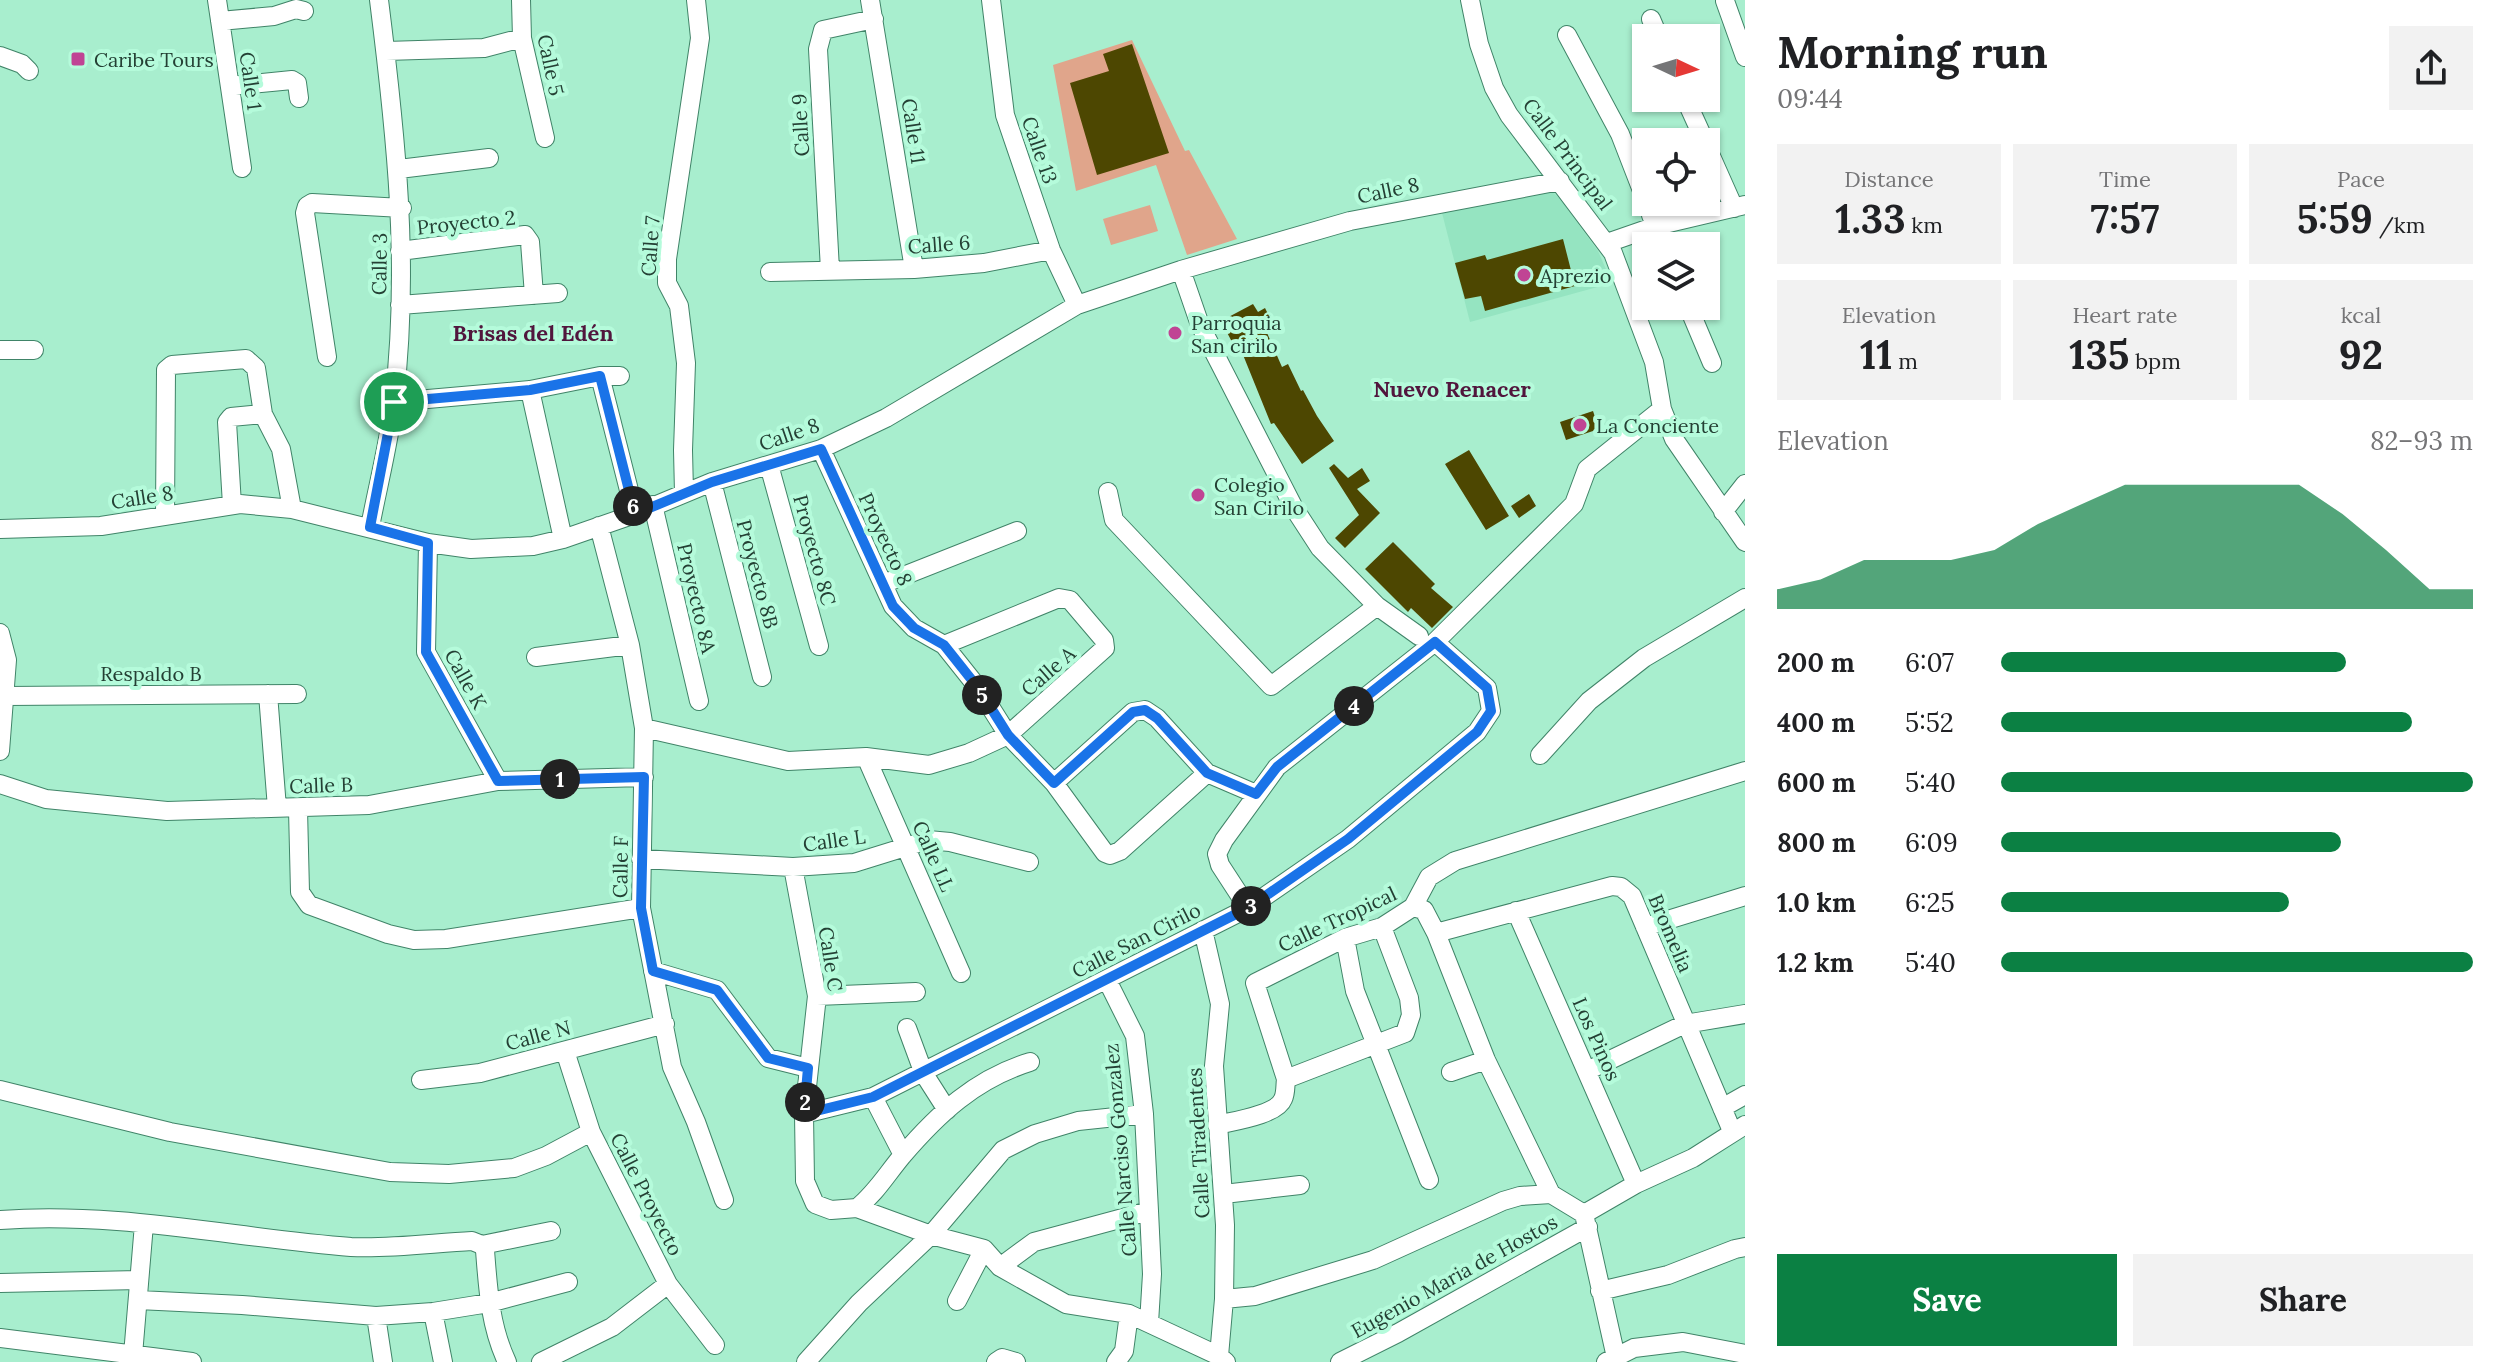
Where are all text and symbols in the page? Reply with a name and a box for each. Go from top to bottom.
north arrow [1632,24,1720,112]
map controls [1632,24,1720,320]
text: Morning run [1777,24,2048,80]
button: share [2389,26,2473,110]
street label: Calle 5 [532,32,570,98]
place label: Caribe Tours [94,47,214,72]
marker: Caribe Tours [69,50,87,68]
street label: Calle 1 [235,50,267,112]
text: 09:44 [1777,82,1843,115]
street label: Calle 9 [786,93,814,157]
street label: Calle Principal [1518,93,1618,215]
street label: Calle 11 [897,97,931,165]
street label: Calle 13 [1017,113,1063,187]
button: locate [1632,128,1720,216]
text: Distance [1844,165,1934,193]
text: Time [2099,165,2151,193]
text: Pace [2337,165,2385,193]
street label: Calle 8 [1355,171,1421,209]
text: 1.33 [1835,193,1906,244]
text: 7:57 [2090,193,2160,244]
text: 5:59 [2297,193,2373,244]
street label: Proyecto 2 [415,204,517,240]
text: km [1906,211,1943,239]
text: /km [2373,211,2425,239]
street label: Calle 7 [635,215,665,277]
street label: Calle 6 [907,229,971,259]
button: layers [1632,232,1720,320]
street label: Calle 3 [366,233,392,295]
place label: Aprezio [1539,263,1611,288]
marker: Aprezio [1515,266,1533,284]
text: Elevation [1842,301,1936,329]
text: Heart rate [2073,301,2177,329]
text: kcal [2341,301,2381,329]
place label: Parroquia San cirilo [1191,310,1282,358]
district label: Brisas del Edén [453,319,613,347]
marker: Parroquia San cirilo [1166,324,1184,342]
text: 11 [1860,329,1893,380]
text: 135 [2069,329,2129,380]
text: 92 [2339,329,2383,380]
text: m [1893,347,1918,375]
text: bpm [2129,347,2181,375]
pin [360,368,428,436]
district label: Nuevo Renacer [1373,375,1531,403]
icon: arrive [372,380,416,424]
street label: Calle 8 [755,412,823,456]
place label: La Conciente [1596,413,1719,438]
marker: La Conciente [1571,416,1589,434]
text: Elevation [1777,424,1889,457]
text: 82–93 m [2370,424,2473,457]
place label: Colegio San Cirilo [1214,472,1304,520]
street label: Calle 8 [109,480,175,514]
pin: 6 [613,486,653,526]
marker: Colegio San Cirilo [1189,486,1207,504]
street label: Proyecto 8 [854,489,918,589]
text: 6 [627,492,639,520]
street label: Proyecto 8C [788,492,842,608]
street label: Proyecto 8B [731,517,785,631]
street label: Proyecto 8A [672,540,722,656]
street label: Calle A [1016,640,1081,701]
street label: Calle K [439,645,493,714]
text: 200 m [1777,646,1855,679]
text: 6:07 [1905,646,1954,679]
street label: Respaldo B [100,661,202,686]
pin: 5 [962,675,1002,715]
text: 5 [976,681,988,709]
pin: 4 [1334,686,1374,726]
text: 4 [1348,692,1360,720]
text: 400 m [1777,706,1855,739]
text: 5:52 [1905,706,1954,739]
pin: 1 [540,759,580,799]
text: 1 [556,765,564,793]
text: 600 m [1777,766,1856,799]
text: 5:40 [1905,766,1956,799]
street label: Calle B [289,771,353,799]
street label: Calle LL [907,817,961,895]
street label: Calle L [801,823,867,857]
text: 800 m [1777,826,1856,859]
text: 6:09 [1905,826,1958,859]
street label: Calle F [607,836,633,898]
street label: Calle Tropical [1274,881,1400,957]
pin: 3 [1231,886,1271,926]
text: 1.0 km [1777,886,1856,919]
text: 6:25 [1905,886,1955,919]
street label: Bromelia [1643,890,1699,976]
text: 3 [1245,892,1257,920]
street label: Calle San Cirilo [1067,897,1205,983]
street label: Calle C [814,925,848,993]
text: 1.2 km [1777,946,1854,979]
text: 5:40 [1905,946,1956,979]
street label: Los Pinos [1568,993,1626,1085]
street label: Calle N [503,1014,573,1056]
street label: Calle Narciso Gonzalez [1098,1042,1142,1258]
street label: Calle Tiradentes [1182,1067,1214,1219]
pin: 2 [785,1082,825,1122]
text: 2 [799,1088,811,1116]
street label: Calle Proyecto [605,1128,689,1260]
street label: Eugenio Maria de Hostos [1346,1209,1562,1343]
button: Save [1777,1254,2117,1346]
button: Share [2133,1254,2473,1346]

